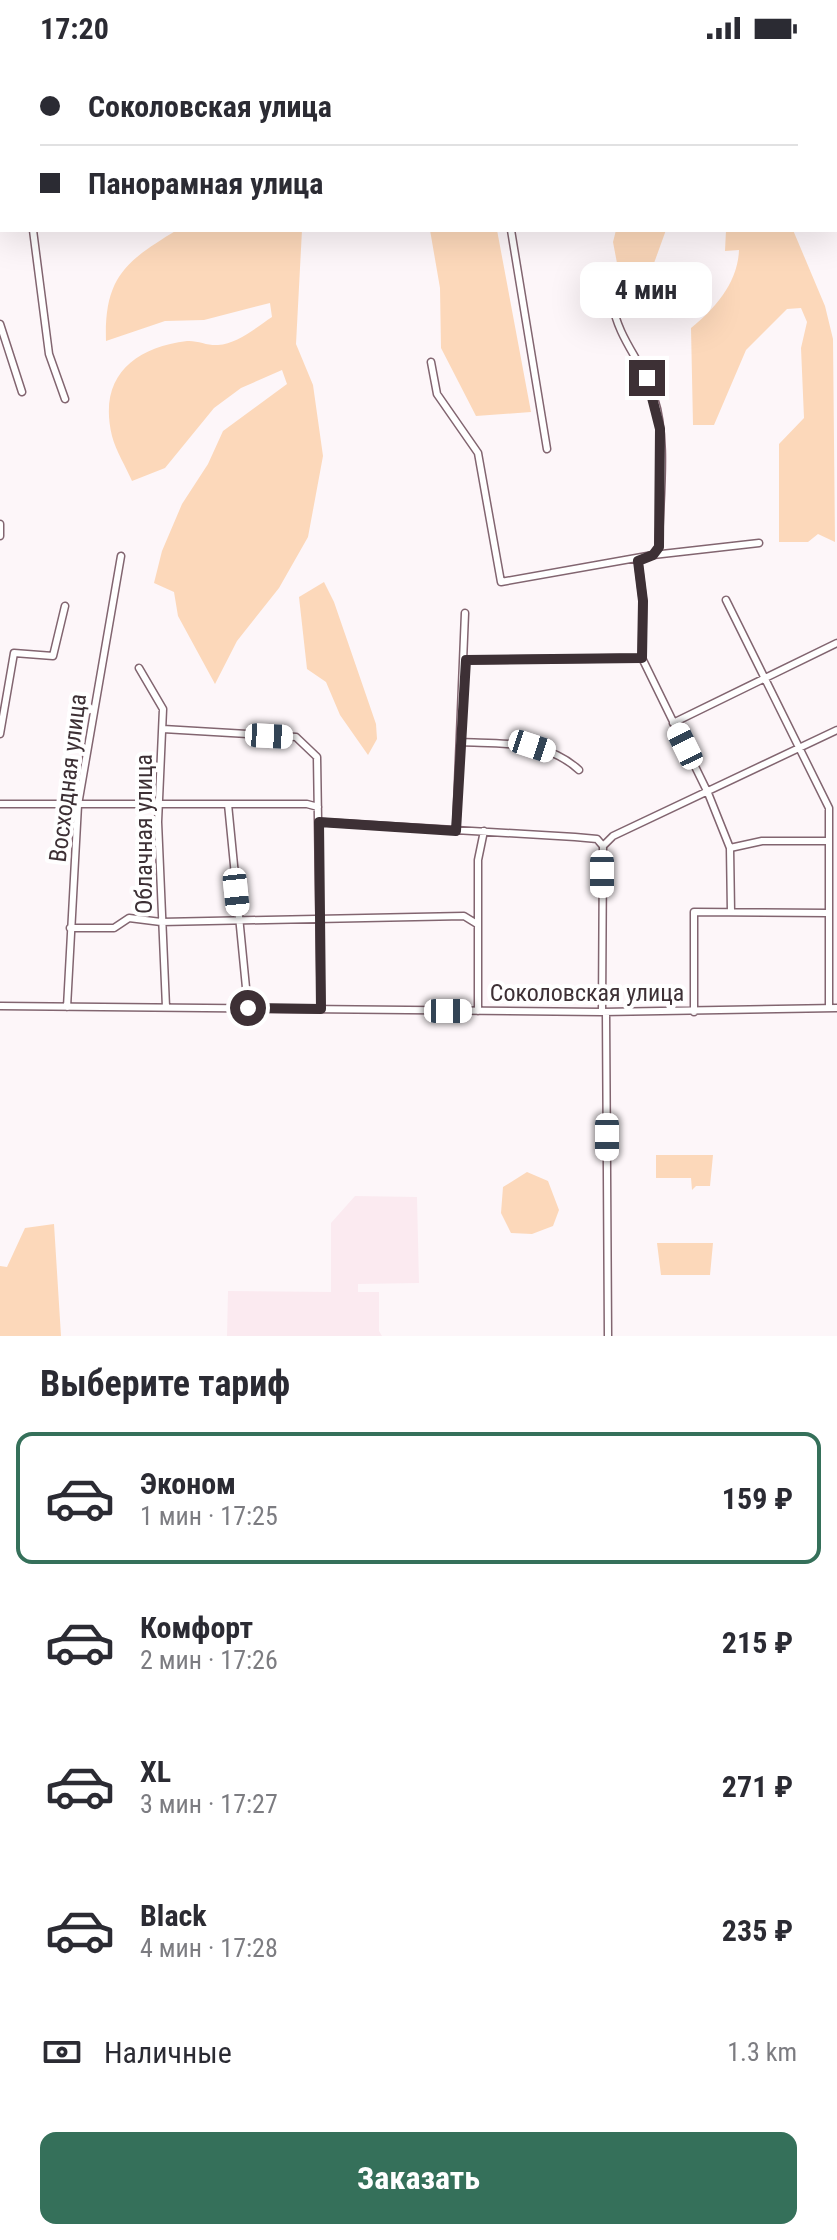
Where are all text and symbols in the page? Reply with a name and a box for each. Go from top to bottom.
text: 17:20 [40,11,109,46]
text: Соколовская улица [88,89,332,124]
text: Панорамная улица [88,166,323,201]
callout: 4 мин [581,262,713,318]
text: 4 мин [615,275,677,305]
route end [629,360,665,396]
street label: Восходная улица [44,692,92,864]
car [664,719,706,773]
car [244,723,294,749]
car [505,727,559,765]
street label: Облачная улица [130,754,158,914]
car [590,850,614,898]
car [222,867,250,917]
street label: Соколовская улица [490,979,684,1007]
route start [230,990,266,1026]
car [424,999,472,1023]
car [595,1113,619,1161]
text: Выберите тариф [40,1363,290,1405]
icon: car [44,1462,116,1534]
text: Эконом [140,1466,236,1501]
text: 159 ₽ [722,1481,793,1516]
text: 1 мин · 17:25 [140,1501,278,1531]
icon: car [44,1606,116,1678]
text: Комфорт [140,1610,253,1645]
text: 215 ₽ [722,1625,793,1660]
text: 2 мин · 17:26 [140,1645,278,1675]
icon: car [44,1750,116,1822]
text: XL [140,1754,171,1789]
text: 271 ₽ [722,1769,793,1804]
text: 3 мин · 17:27 [140,1789,278,1819]
icon: car [44,1894,116,1966]
text: Black [140,1898,207,1933]
text: 235 ₽ [722,1913,793,1948]
text: 4 мин · 17:28 [140,1933,278,1963]
icon: cash [40,2030,84,2074]
text: Наличные [104,2035,232,2070]
text: 1.3 km [727,2037,797,2067]
button: Заказать [40,2132,797,2224]

